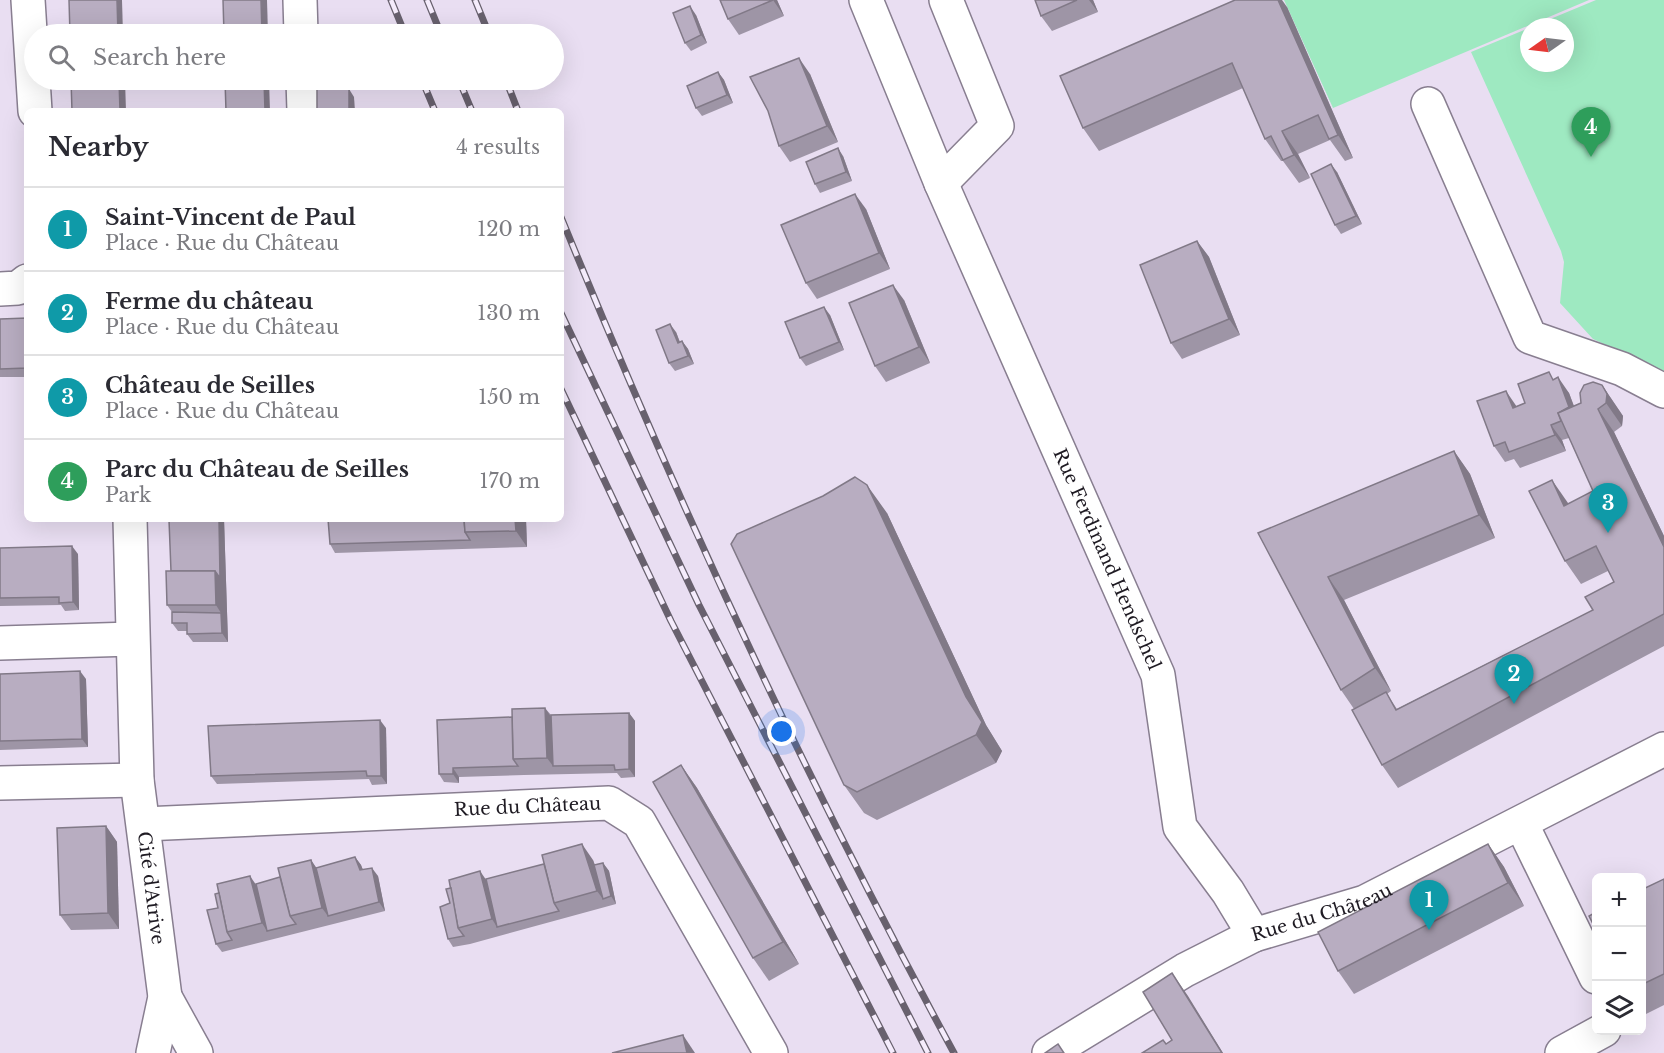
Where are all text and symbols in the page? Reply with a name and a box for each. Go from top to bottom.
north arrow [1520,18,1574,72]
search box [24,24,564,90]
icon: search [45,41,78,74]
text: Search here [93,44,226,71]
pin: 4 [1572,108,1610,157]
text: Nearby [48,131,149,163]
text: 4 results [456,135,540,159]
text: Saint-Vincent de Paul [105,204,356,231]
text: 1 [63,217,72,241]
text: 120 m [477,217,540,241]
text: Place · Rue du Château [105,231,339,255]
text: Ferme du château [105,288,313,315]
text: 2 [61,301,74,325]
text: 130 m [477,301,540,325]
text: Place · Rue du Château [105,315,339,339]
text: Château de Seilles [105,372,315,399]
text: 3 [61,385,74,409]
text: 150 m [478,385,540,409]
text: Place · Rue du Château [105,399,339,423]
street label: Rue Ferdinand Hendschel [1049,445,1165,674]
text: Parc du Château de Seilles [105,456,409,483]
text: 4 [61,469,74,493]
text: 170 m [480,469,540,493]
text: Park [105,483,151,507]
pin: 3 [1588,484,1628,533]
pin: 2 [1494,654,1534,704]
your location [767,717,796,746]
street label: Rue du Château [454,792,602,821]
street label: Cité d'Atrive [133,830,169,946]
map controls [1592,873,1646,1035]
button: + [1592,873,1646,927]
street label: Rue du Château [1249,879,1396,946]
pin: 1 [1410,880,1448,930]
button: − [1592,927,1646,981]
button: layers [1592,981,1646,1035]

